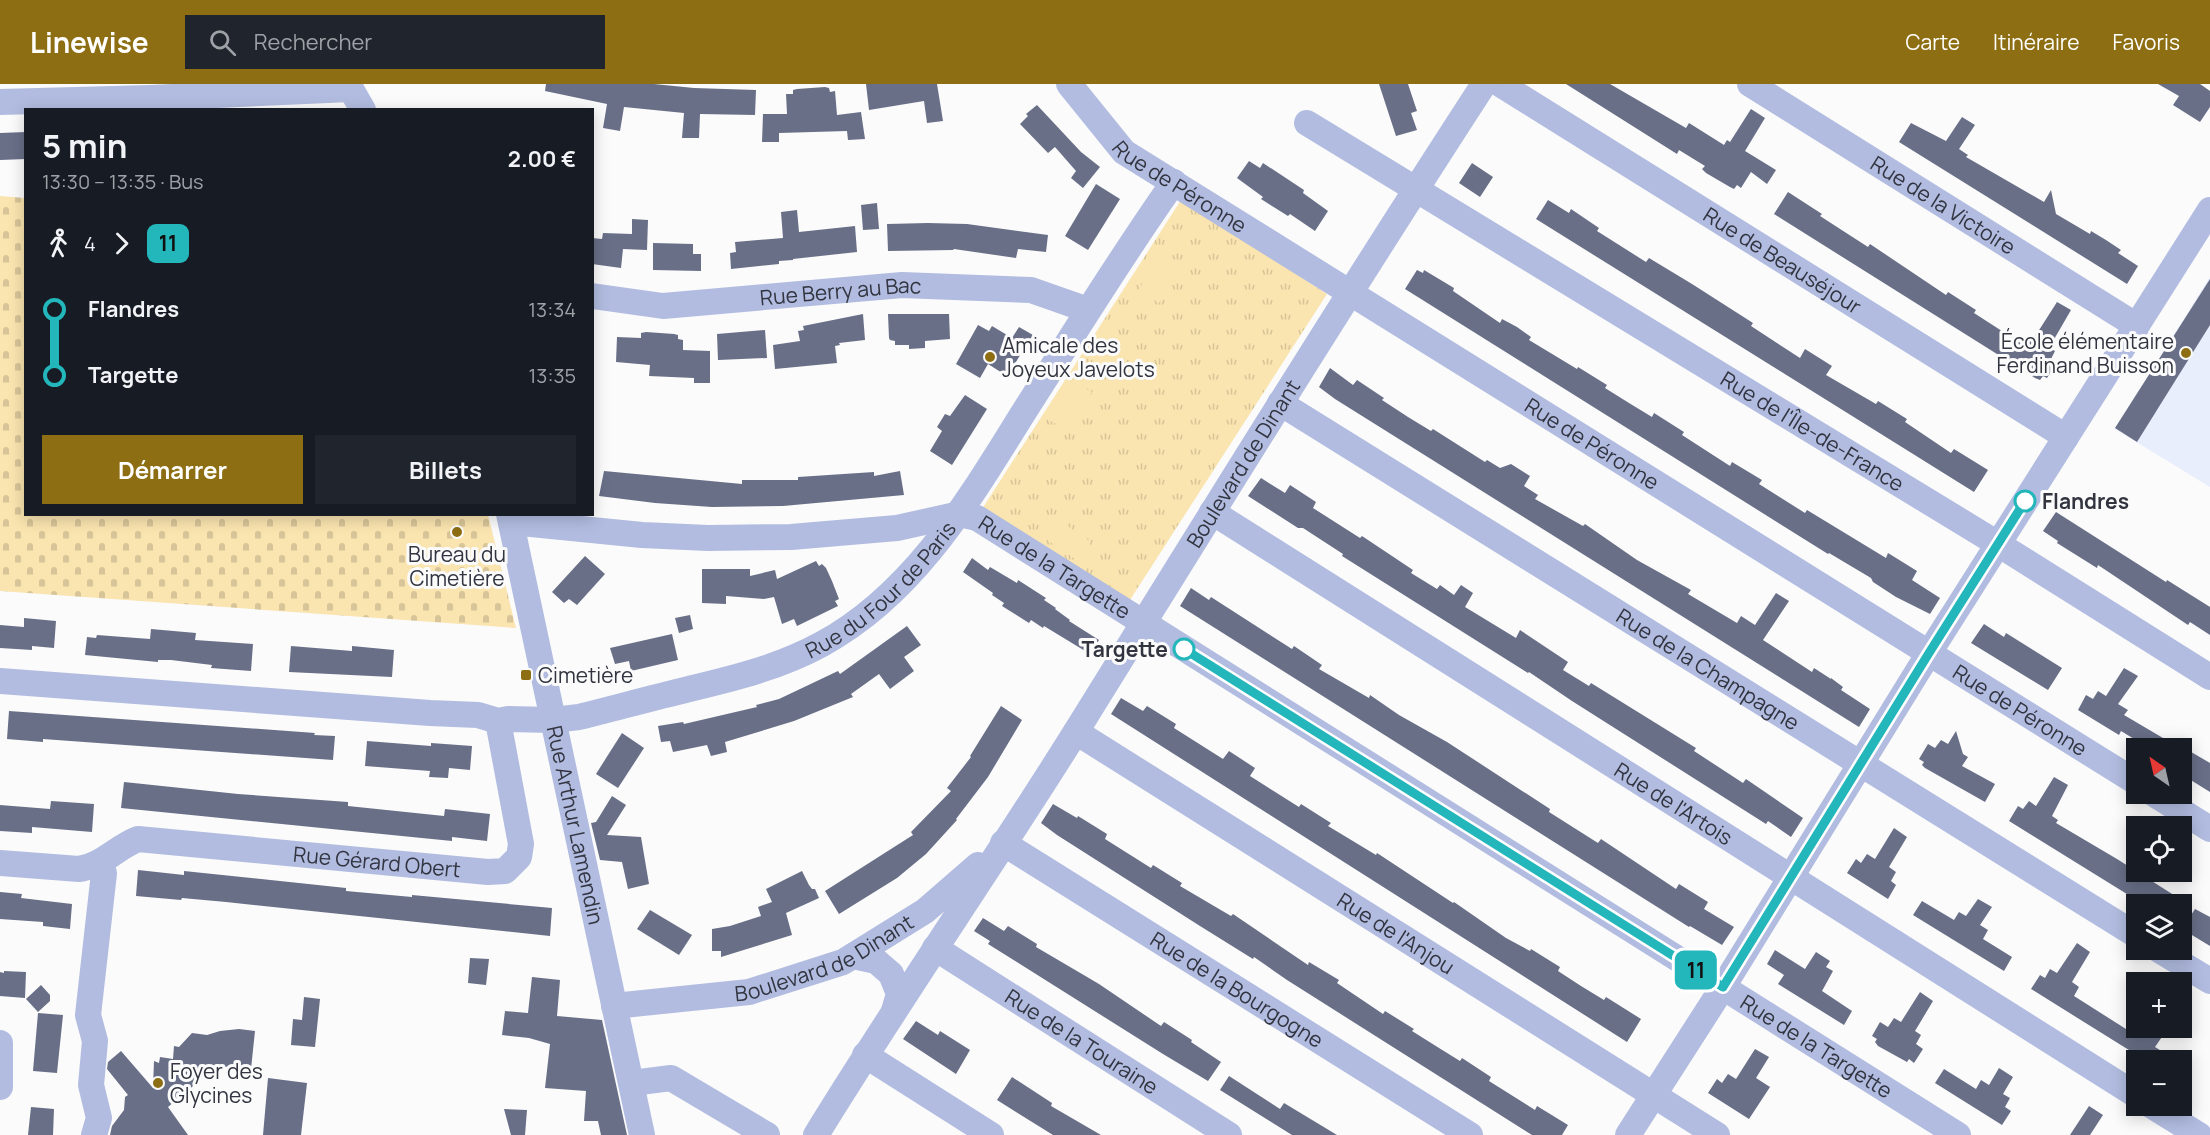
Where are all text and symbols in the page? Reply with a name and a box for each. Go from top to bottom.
search box [185,15,605,69]
text: Linewise [30,23,149,61]
icon: search [206,26,239,59]
text: Rechercher [254,27,372,57]
text: Carte [1906,28,1960,56]
text: Itinéraire [1993,28,2079,56]
text: Favoris [2112,28,2180,56]
text: 5 min [42,123,128,168]
street label: Rue de Péronne [1106,135,1252,239]
text: 2.00 € [508,144,576,174]
street label: Rue de la Victoire [1866,149,2021,261]
text: 13:30 – 13:35 · Bus [42,168,204,195]
street label: Rue de Beauséjour [1698,200,1867,320]
icon: walk [42,227,75,260]
icon: forward [105,227,138,260]
text: 11 [159,229,177,257]
text: 4 [84,230,96,257]
street label: Rue Berry au Bac [759,271,922,311]
text: Flandres [88,294,179,324]
text: 13:34 [528,296,576,323]
place label: École élémentaire Ferdinand Buisson [1996,327,2174,379]
place label: Amicale des Joyeux Javelots [1002,331,1155,383]
marker: École élémentaire Ferdinand Buisson [2179,346,2193,360]
marker: Amicale des Joyeux Javelots [983,350,997,364]
text: Targette [88,360,179,390]
text: 13:35 [529,362,576,389]
street label: Rue de l'Île-de-France [1716,364,1909,498]
street label: Boulevard de Dinant [1180,374,1306,553]
street label: Rue de Péronne [1520,391,1665,496]
button: Démarrer [42,435,303,504]
button: Billets [315,435,576,504]
place label: Flandres [2042,487,2129,515]
marker: Flandres [2014,490,2036,512]
street label: Rue de la Targette [974,509,1136,625]
street label: Rue du Four de Paris [800,516,962,664]
marker: Bureau du Cimetière [450,525,464,539]
place label: Bureau du Cimetière [408,540,506,592]
street label: Rue de la Champagne [1611,602,1805,736]
place label: Targette [1082,635,1168,663]
marker: Targette [1173,638,1195,660]
street label: Rue de Péronne [1948,658,2092,762]
place label: Cimetière [538,661,633,689]
marker: Cimetière [519,668,533,682]
street label: Rue Arthur Lamendin [541,723,611,927]
north arrow [2126,738,2192,804]
map controls [2126,738,2192,1116]
street label: Rue de l'Artois [1609,756,1738,851]
button: locate [2126,816,2192,882]
street label: Rue Gérard Obert [292,840,462,883]
street label: Rue de l'Anjou [1332,886,1460,981]
button: layers [2126,894,2192,960]
street label: Boulevard de Dinant [733,908,919,1007]
street label: Rue de la Bourgogne [1145,925,1329,1054]
line badge: 11 [1669,950,1723,990]
text: 11 [1687,956,1705,984]
button: + [2126,972,2192,1038]
street label: Rue de la Touraine [1000,982,1164,1100]
street label: Rue de la Targette [1735,988,1898,1104]
button: − [2126,1050,2192,1116]
place label: Foyer des Glycines [170,1057,263,1109]
marker: Foyer des Glycines [151,1076,165,1090]

